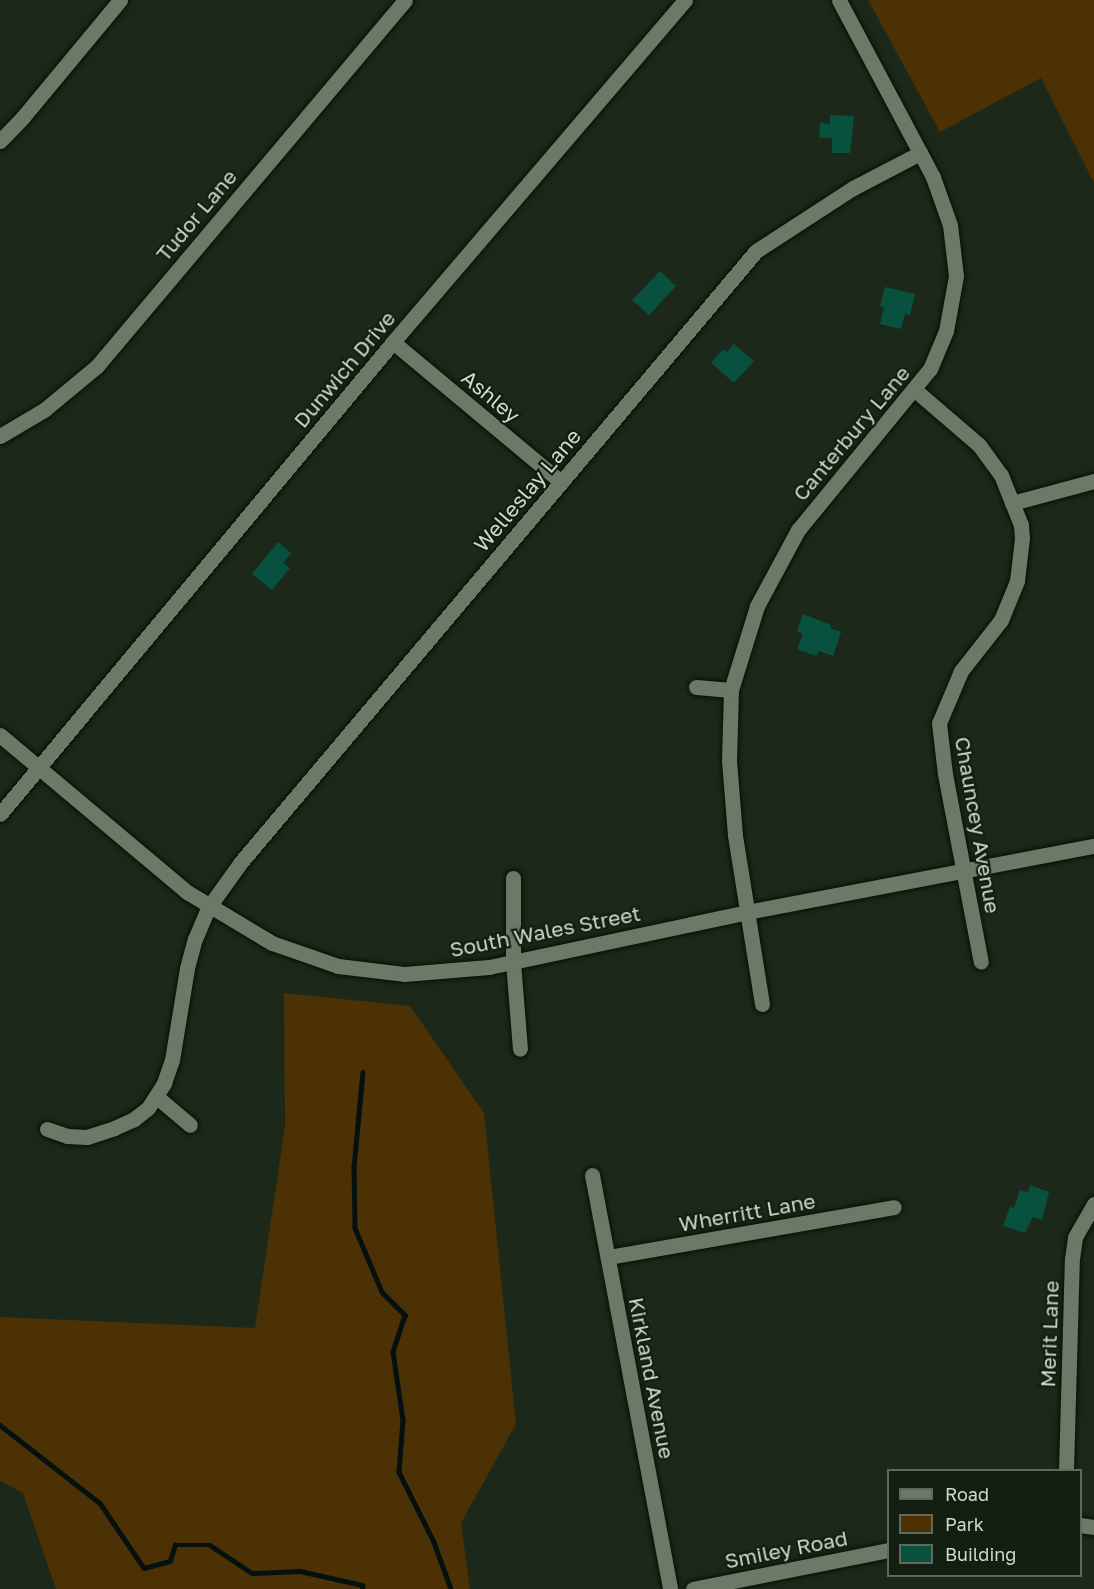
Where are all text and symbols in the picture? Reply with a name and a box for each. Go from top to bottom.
street label: Tudor Lane [150,164,242,266]
street label: Dunwich Drive [288,306,400,432]
street label: Canterbury Lane [787,360,915,506]
street label: Ashley [457,364,525,428]
street label: Welleslay Lane [468,424,586,556]
street label: Chauncey Avenue [950,735,1006,915]
street label: South Wales Street [448,900,642,962]
street label: Wherritt Lane [677,1188,817,1236]
street label: Merit Lane [1035,1280,1063,1388]
street label: Kirkland Avenue [624,1295,680,1461]
legend [887,1469,1082,1577]
text: Road [945,1483,989,1505]
text: Park [945,1513,984,1535]
street label: Smiley Road [723,1525,849,1573]
text: Building [945,1543,1016,1565]

